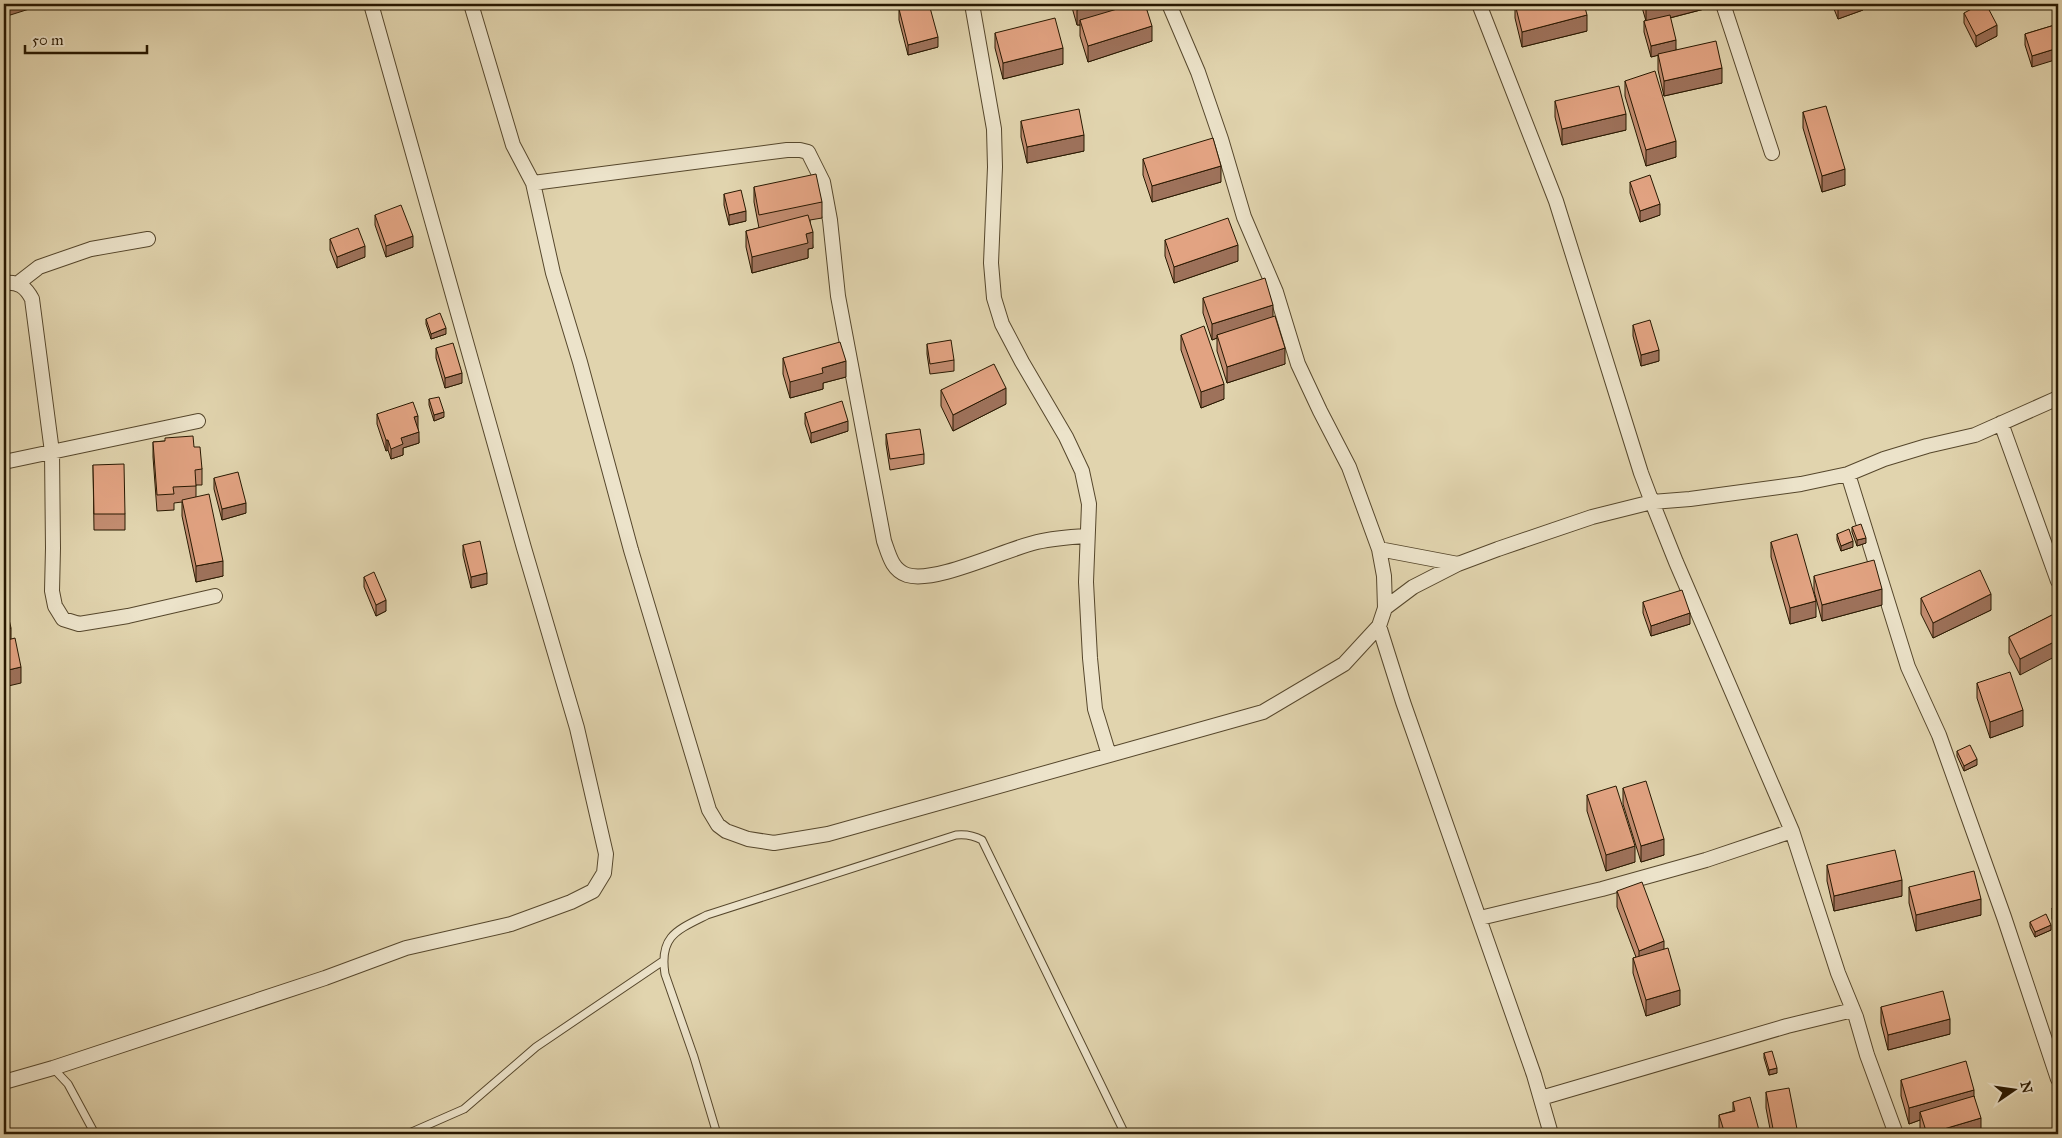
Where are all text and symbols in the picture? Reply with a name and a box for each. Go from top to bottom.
scale bar [25,22,148,54]
text: 50 m [32,31,64,49]
north arrow [1990,1066,2040,1116]
text: N [2017,1079,2036,1095]

